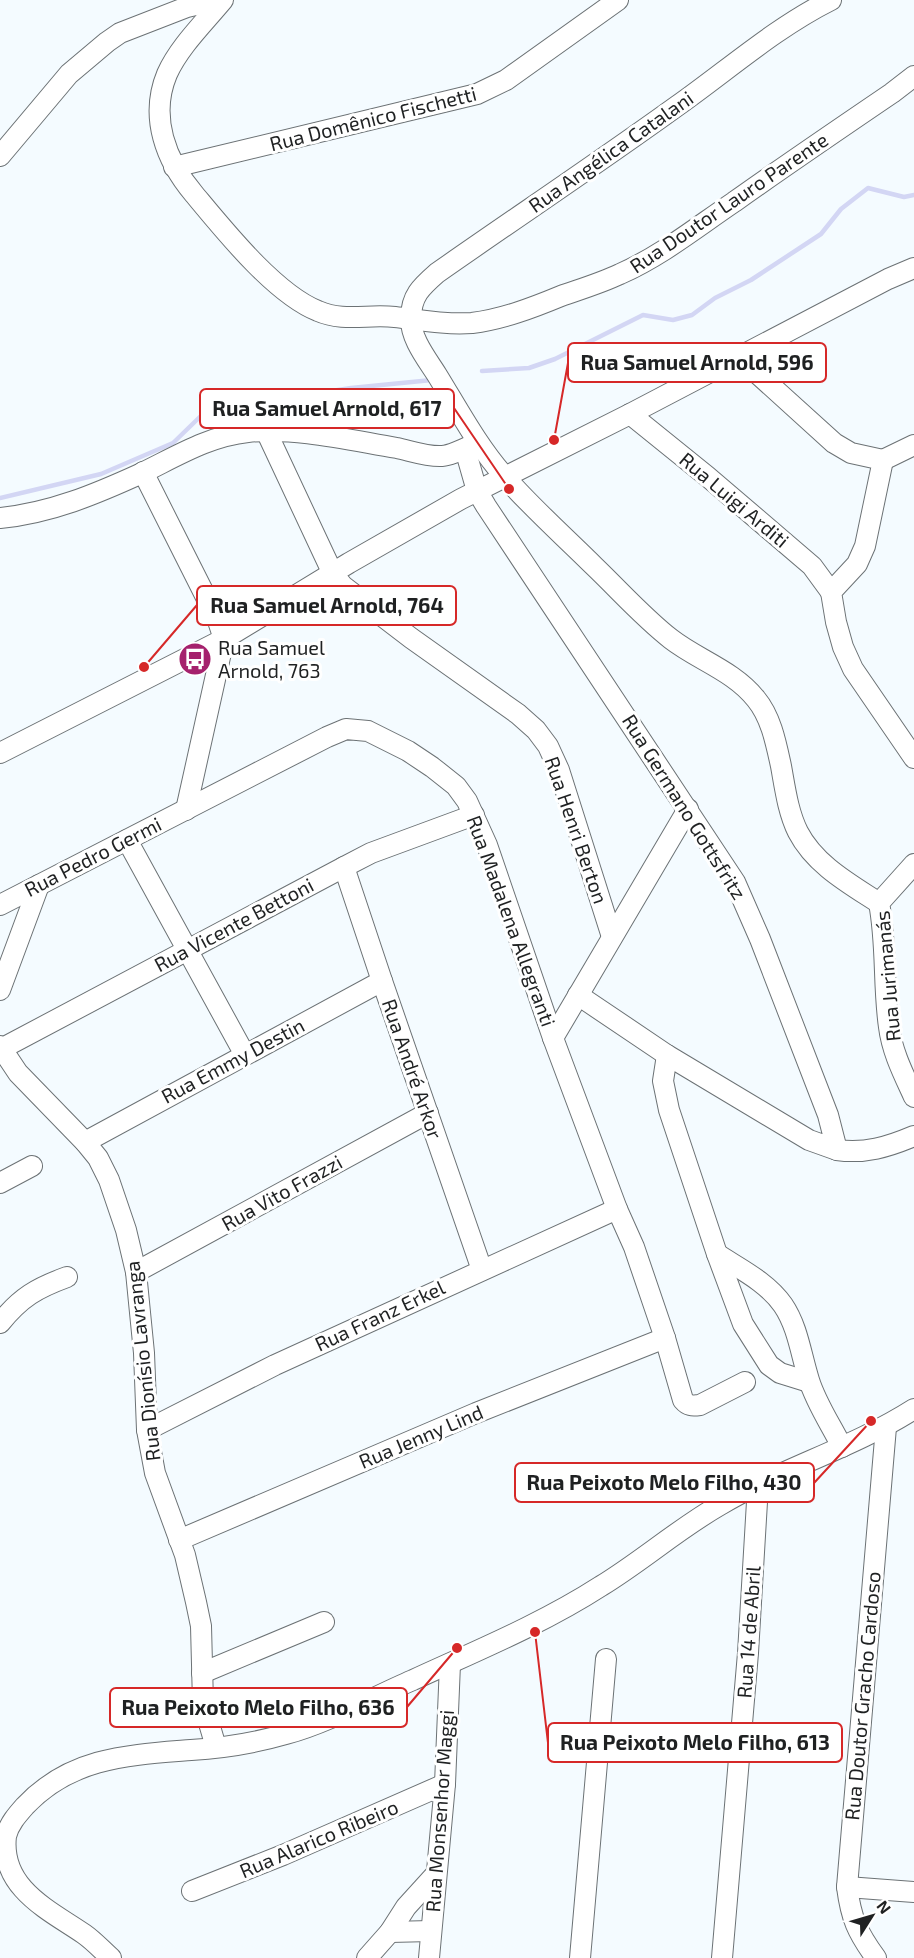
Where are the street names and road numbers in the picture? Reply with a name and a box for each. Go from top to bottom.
street label: Rua Domênico Fischetti [267,81,479,155]
street label: Rua Angélica Catalani [524,85,697,217]
street label: Rua Doutor Lauro Parente [625,127,832,277]
street label: Rua Luigi Arditi [675,447,794,552]
street label: Rua Germano Gottsfritz [618,709,752,904]
street label: Rua Henri Berton [541,753,613,906]
street label: Rua Pedro Germi [20,811,165,901]
street label: Rua Madalena Allegranti [463,812,561,1029]
street label: Rua Vicente Bettoni [150,872,317,976]
street label: Rua Jurimanás [869,910,905,1043]
street label: Rua André Arkor [378,996,448,1142]
street label: Rua Emmy Destin [157,1012,308,1108]
street label: Rua Vito Frazzi [217,1149,346,1235]
street label: Rua Dionísio Lavranga [120,1260,164,1462]
street label: Rua Franz Erkel [311,1274,448,1356]
street label: Rua Jenny Lind [355,1399,486,1473]
street label: Rua 14 de Abril [731,1565,765,1699]
street label: Rua Doutor Gracho Cardoso [839,1571,885,1821]
street label: Rua Monsenhor Maggi [420,1709,458,1913]
street label: Rua Alarico Ribeiro [236,1794,402,1882]

